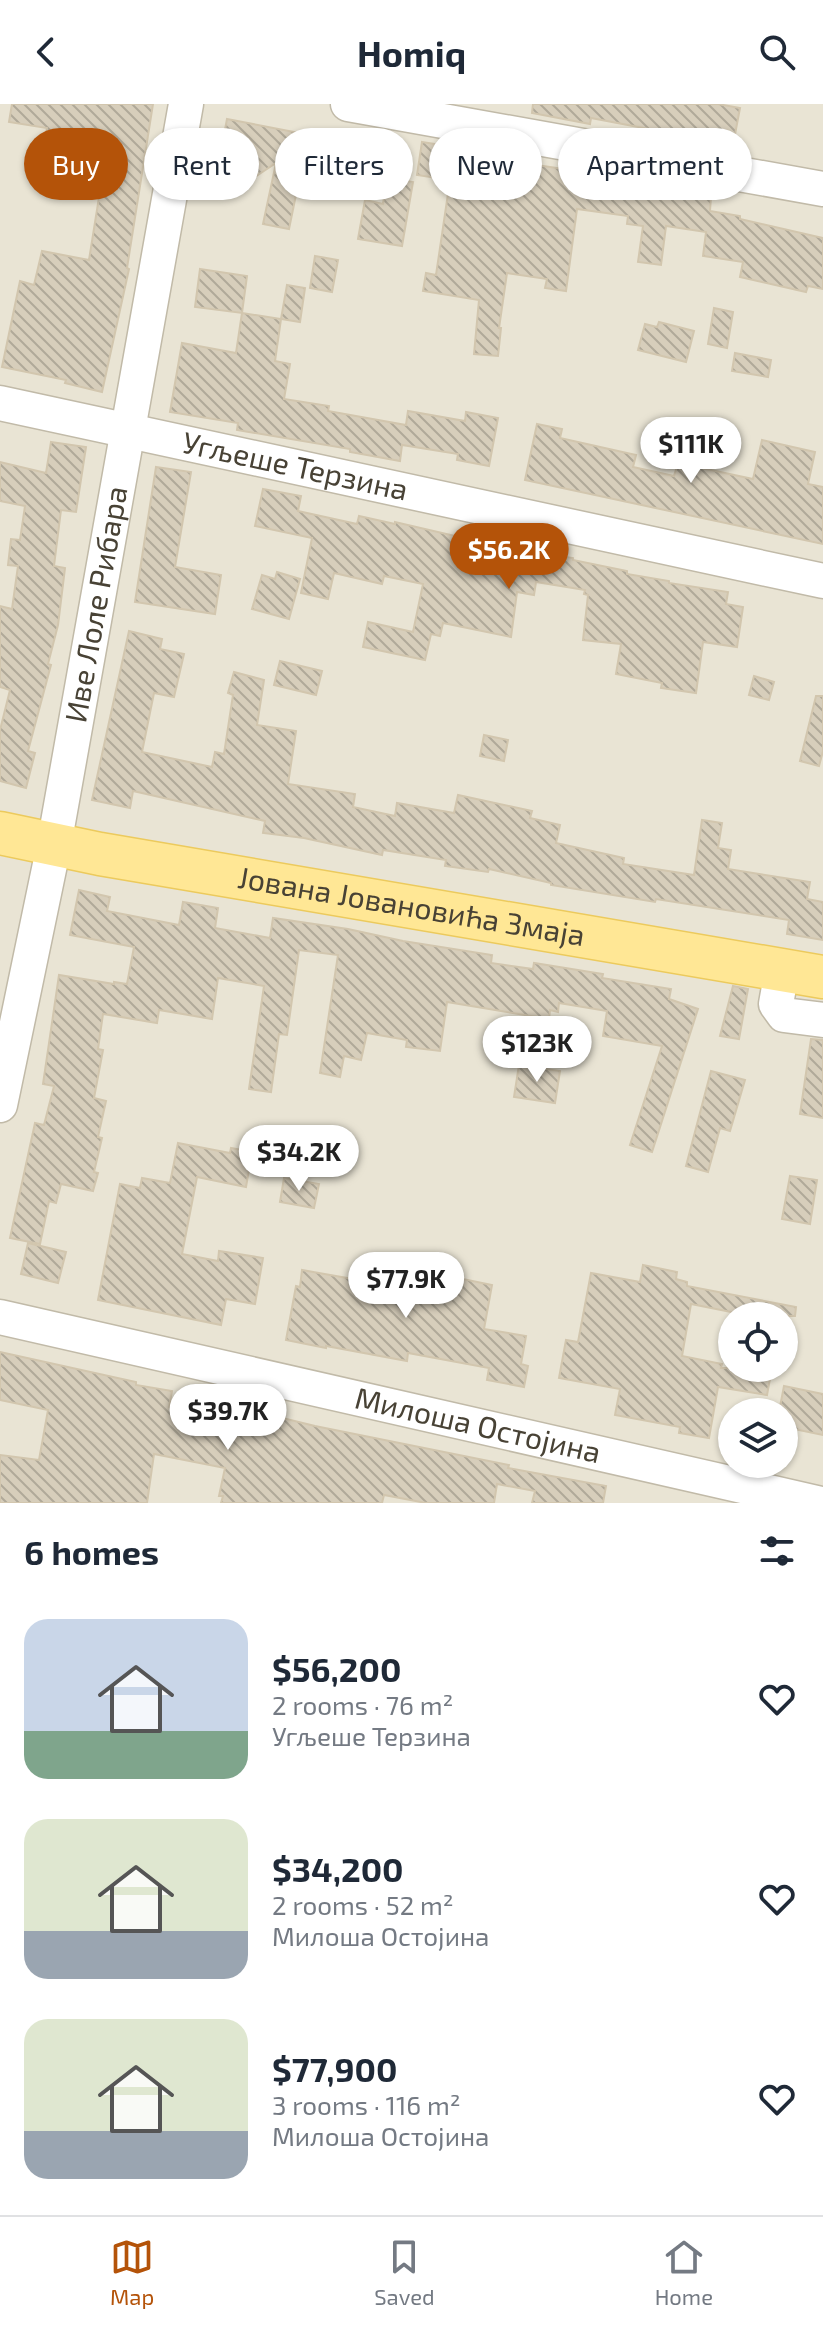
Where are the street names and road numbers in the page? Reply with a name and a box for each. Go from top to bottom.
street label: Угљеше Терзина [180,423,412,507]
street label: Иве Лоле Рибара [56,483,134,725]
street label: Јована Јовановића Змаја [236,858,588,952]
street label: Милоша Остојина [352,1378,605,1469]

